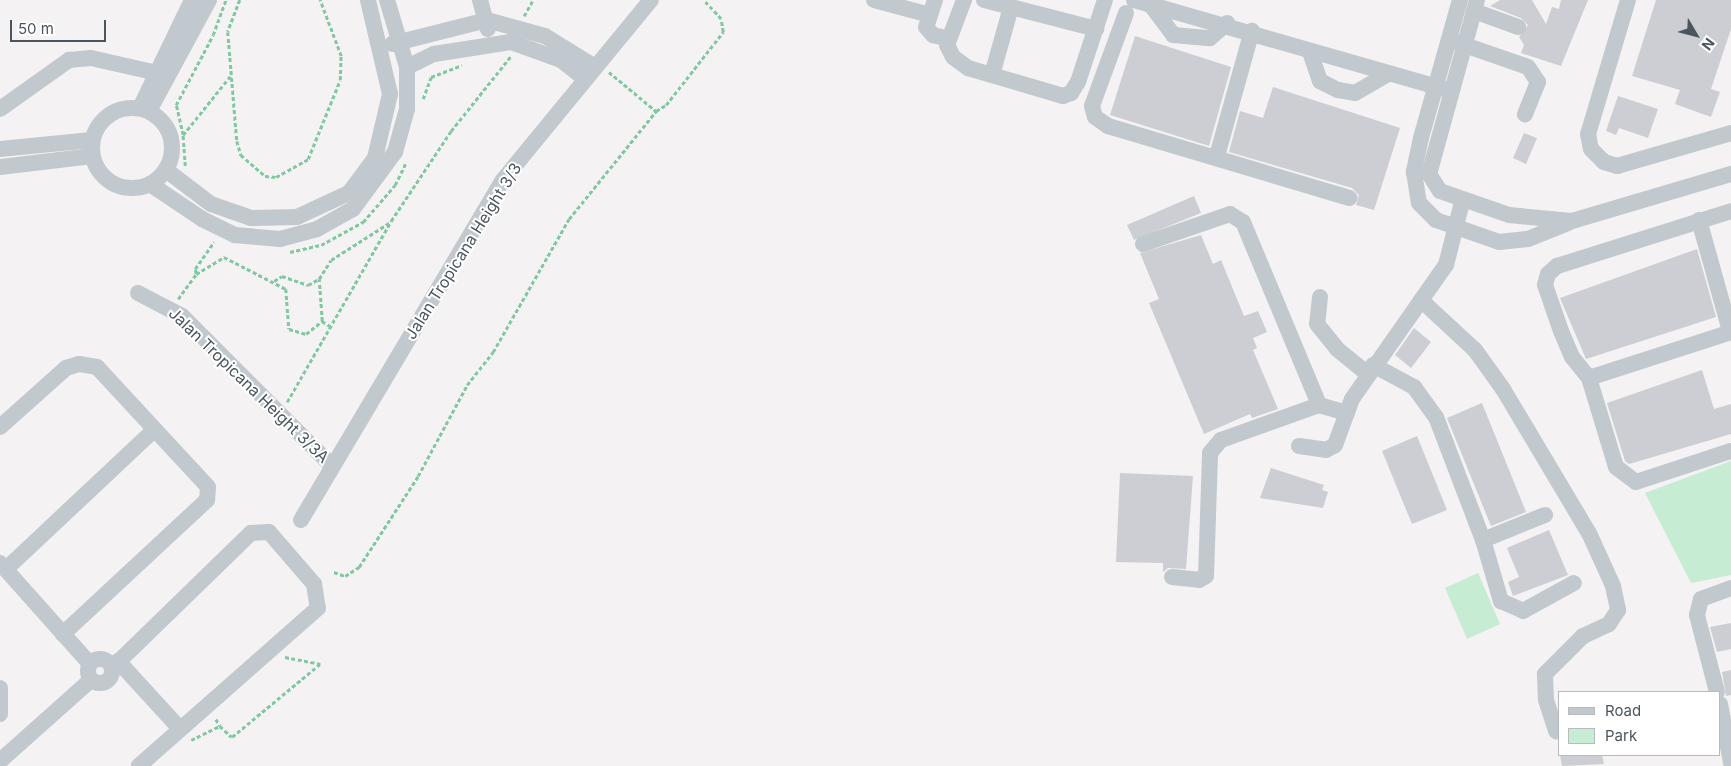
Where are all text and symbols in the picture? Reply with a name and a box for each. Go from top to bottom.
scale bar [12,10,109,42]
north arrow [1671,10,1721,60]
text: 50 m [18,19,54,38]
text: N [1698,35,1718,54]
street label: Jalan Tropicana Height 3/3 [401,159,525,343]
street label: Jalan Tropicana Height 3/3A [165,303,333,467]
legend [1558,691,1721,756]
text: Road [1605,701,1641,720]
text: Park [1605,726,1637,745]

